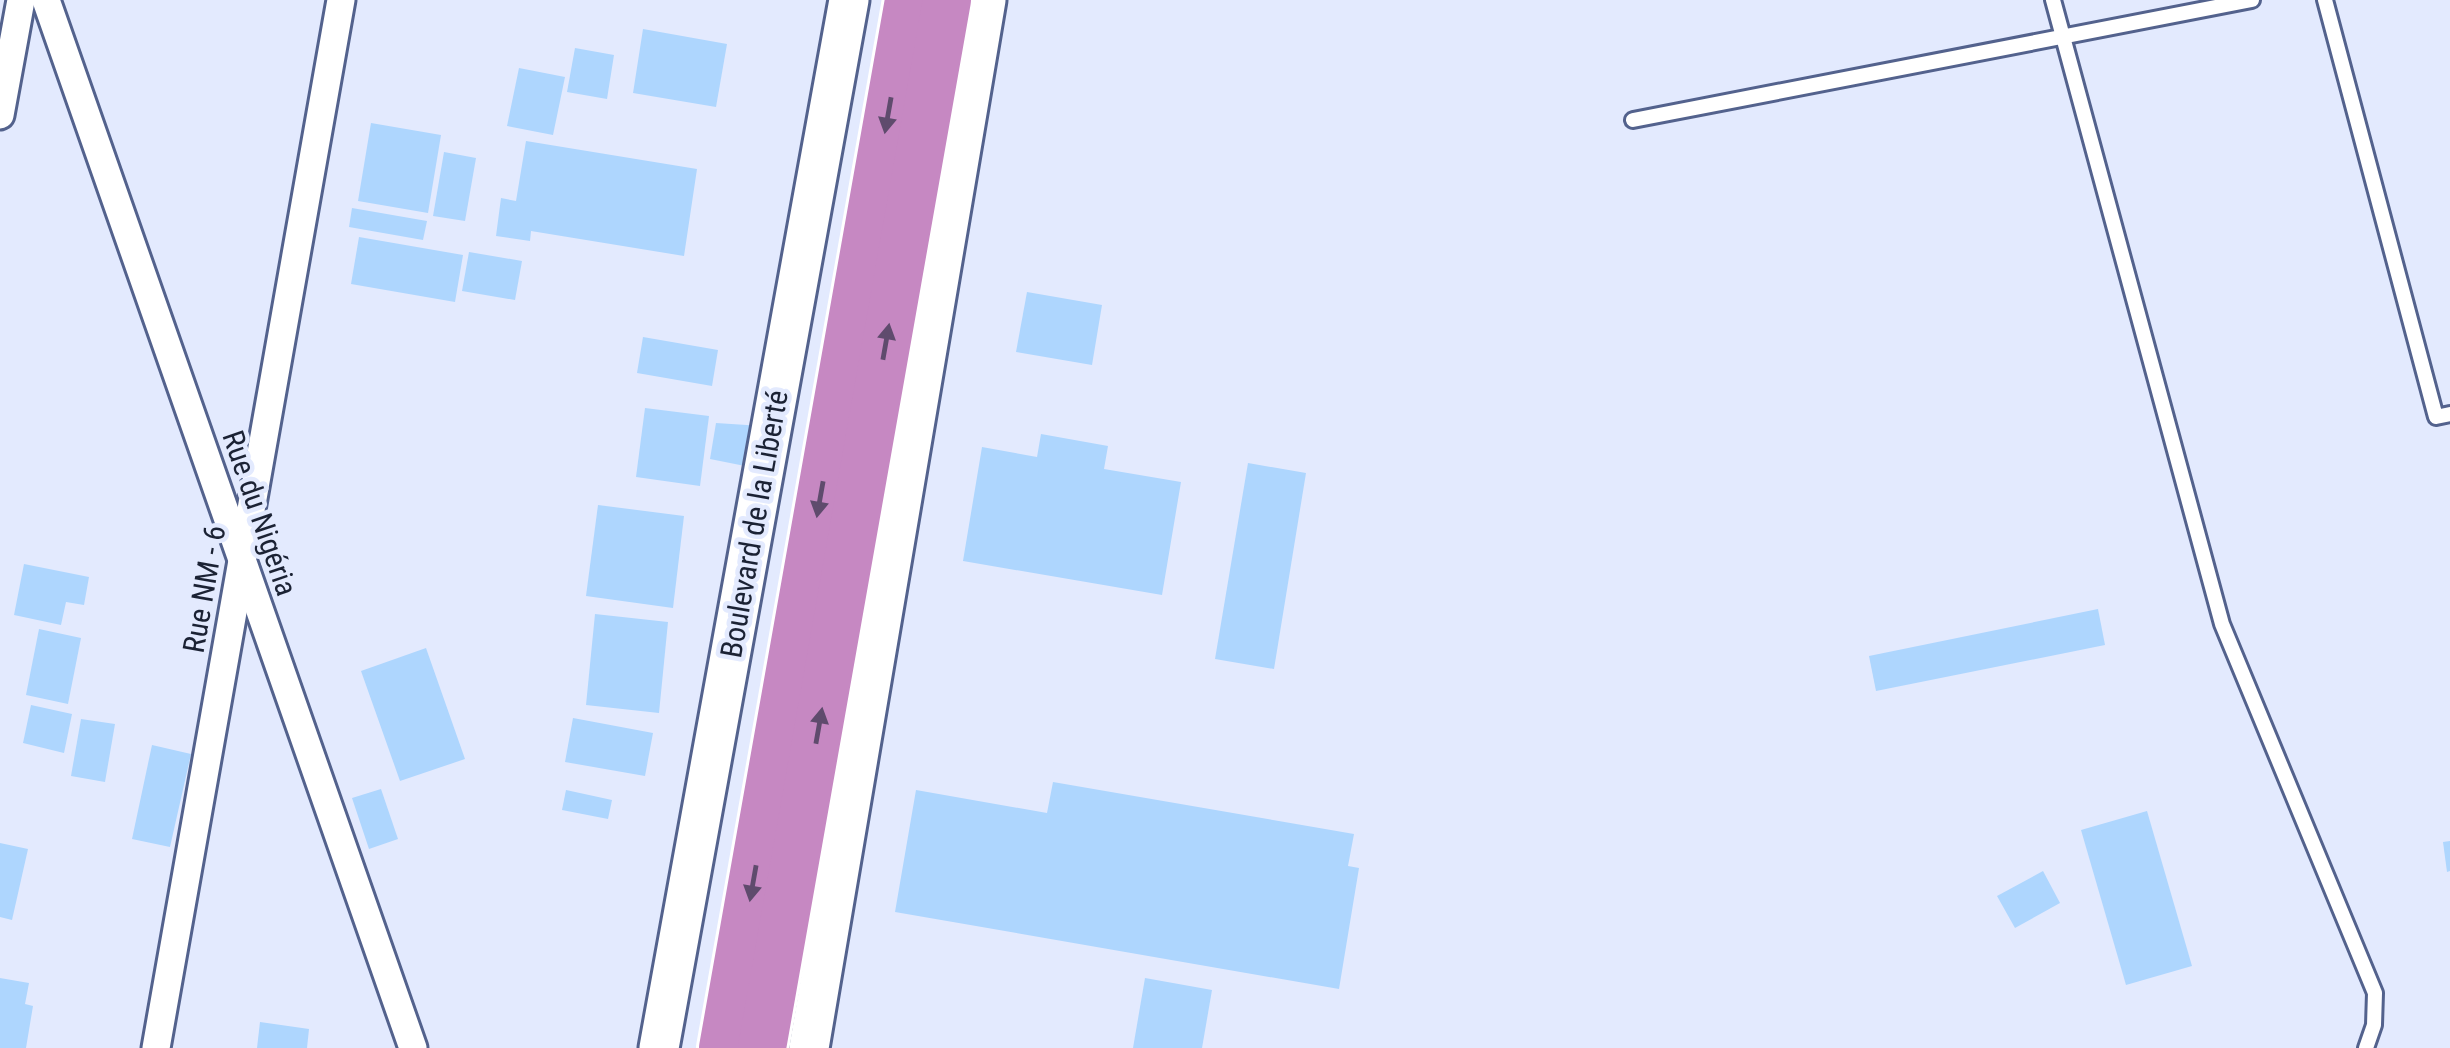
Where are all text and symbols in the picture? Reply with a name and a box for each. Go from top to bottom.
one-way arrow [879,97,897,135]
one-way arrow [877,323,896,360]
street label: Boulevard de la Liberté [713,387,795,661]
street label: Rue du Nigéria [215,426,305,600]
one-way arrow [811,481,829,519]
street label: Rue NM - 6 [176,523,232,655]
one-way arrow [809,707,828,744]
one-way arrow [743,865,761,903]

